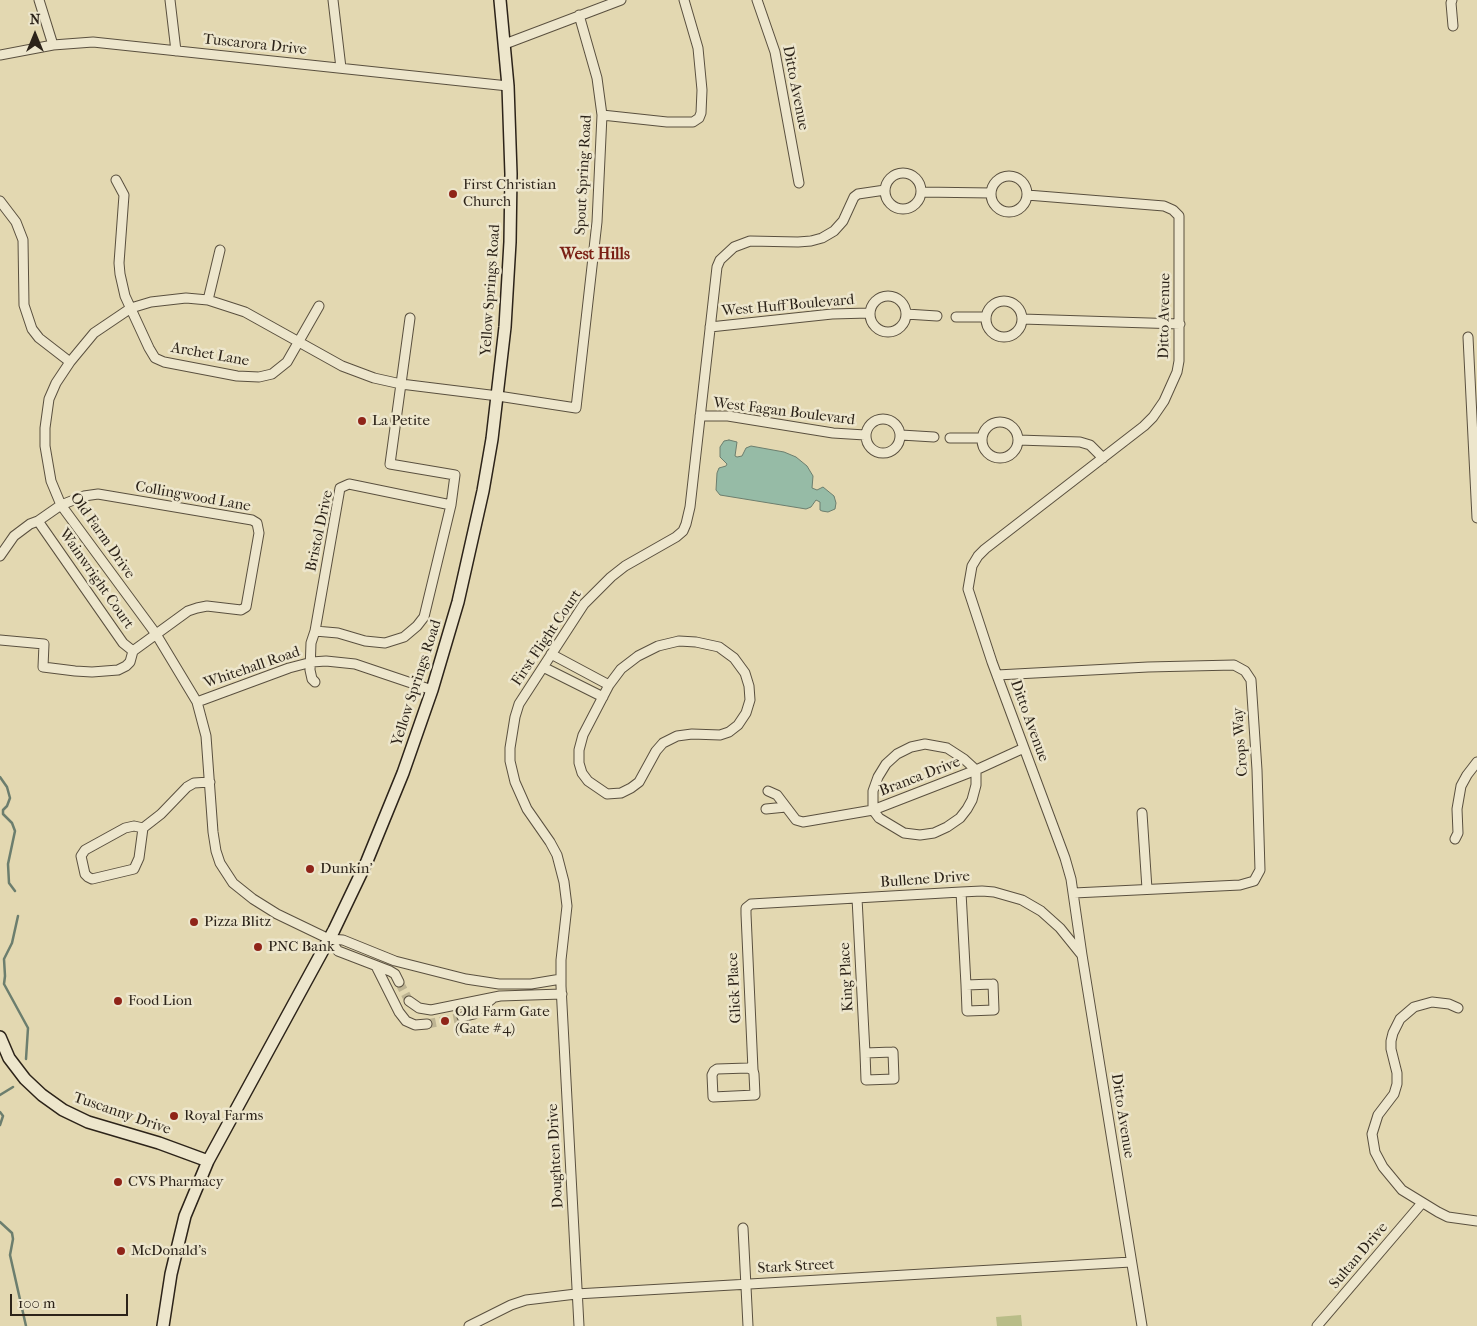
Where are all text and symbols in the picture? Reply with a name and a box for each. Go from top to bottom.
north arrow [10,10,60,60]
text: N [30,11,40,28]
street label: Tuscarora Drive [202,31,308,59]
street label: Ditto Avenue [778,44,812,132]
street label: Spout Spring Road [572,114,596,236]
place label: First Christian Church [463,176,556,211]
marker: First Christian Church [447,188,459,200]
street label: Yellow Springs Road [477,224,505,356]
district label: West Hills [560,245,630,265]
street label: Ditto Avenue [1155,273,1175,359]
street label: West Huff Boulevard [721,291,855,321]
street label: Archet Lane [170,339,250,371]
street label: West Fagan Boulevard [712,394,856,430]
place label: La Petite [372,412,430,430]
marker: La Petite [356,415,368,427]
street label: Collingwood Lane [134,478,252,516]
street label: Bristol Drive [303,489,337,573]
street label: Old Farm Drive [66,490,138,582]
street label: Wainwright Court [55,525,137,633]
street label: First Flight Court [508,586,586,690]
street label: Yellow Springs Road [388,618,446,748]
street label: Whitehall Road [202,643,302,693]
street label: Ditto Avenue [1006,678,1052,764]
street label: Crops Way [1230,707,1252,777]
street label: Branca Drive [877,753,963,801]
place label: Dunkin' [320,860,373,878]
marker: Dunkin' [304,863,316,875]
street label: Bullene Drive [880,868,970,892]
place label: Pizza Blitz [204,913,271,931]
marker: Pizza Blitz [188,916,200,928]
place label: PNC Bank [268,938,335,956]
marker: PNC Bank [252,941,264,953]
street label: King Place [836,942,858,1012]
street label: Glick Place [724,952,746,1024]
place label: Food Lion [128,992,192,1010]
marker: Food Lion [112,995,124,1007]
place label: Old Farm Gate (Gate #4) [455,1003,550,1038]
marker: Old Farm Gate (Gate #4) [439,1015,451,1027]
street label: Ditto Avenue [1106,1072,1138,1160]
street label: Tuscanny Drive [71,1089,173,1139]
street label: Doughten Drive [544,1103,568,1209]
place label: Royal Farms [184,1107,263,1125]
marker: Royal Farms [168,1110,180,1122]
place label: CVS Pharmacy [128,1173,224,1191]
marker: CVS Pharmacy [112,1176,124,1188]
street label: Sultan Drive [1326,1219,1392,1293]
place label: McDonald's [131,1242,207,1260]
marker: McDonald's [115,1245,127,1257]
street label: Stark Street [757,1256,835,1278]
scale bar [12,1284,130,1316]
text: 100 m [18,1294,56,1312]

